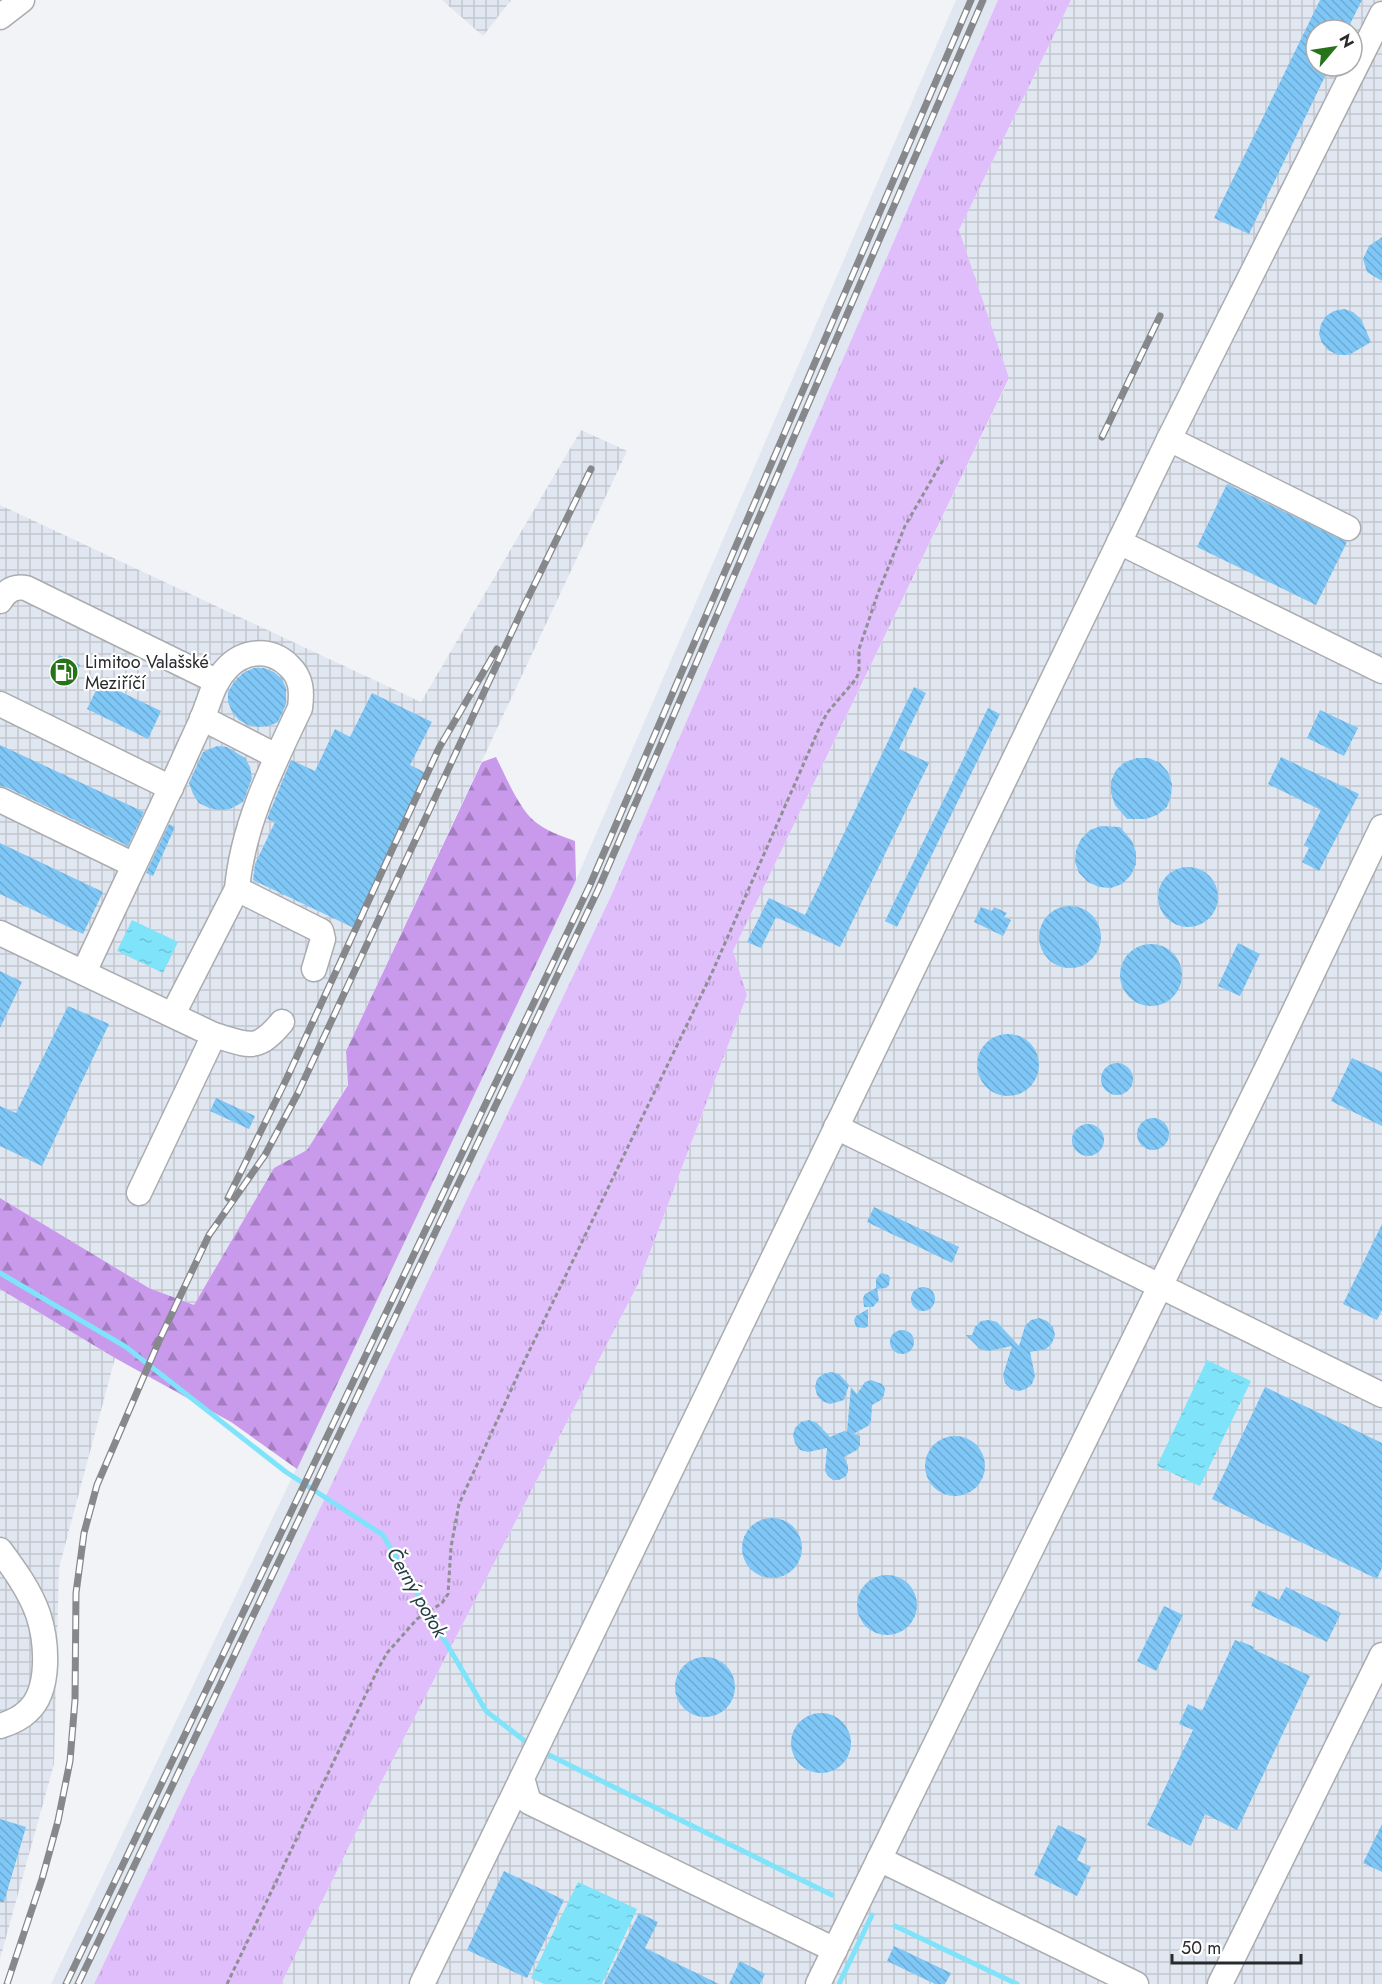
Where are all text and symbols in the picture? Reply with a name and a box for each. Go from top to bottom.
north arrow [1304,18,1364,78]
text: N [1334,30,1360,52]
place label: Limitoo Valašské Meziříčí [85,649,209,696]
fuel station icon: Limitoo Valašské Meziříčí [48,656,80,688]
water label: Černý potok [379,1542,455,1644]
scale bar [1172,1927,1301,1965]
text: 50 m [1181,1935,1221,1961]

